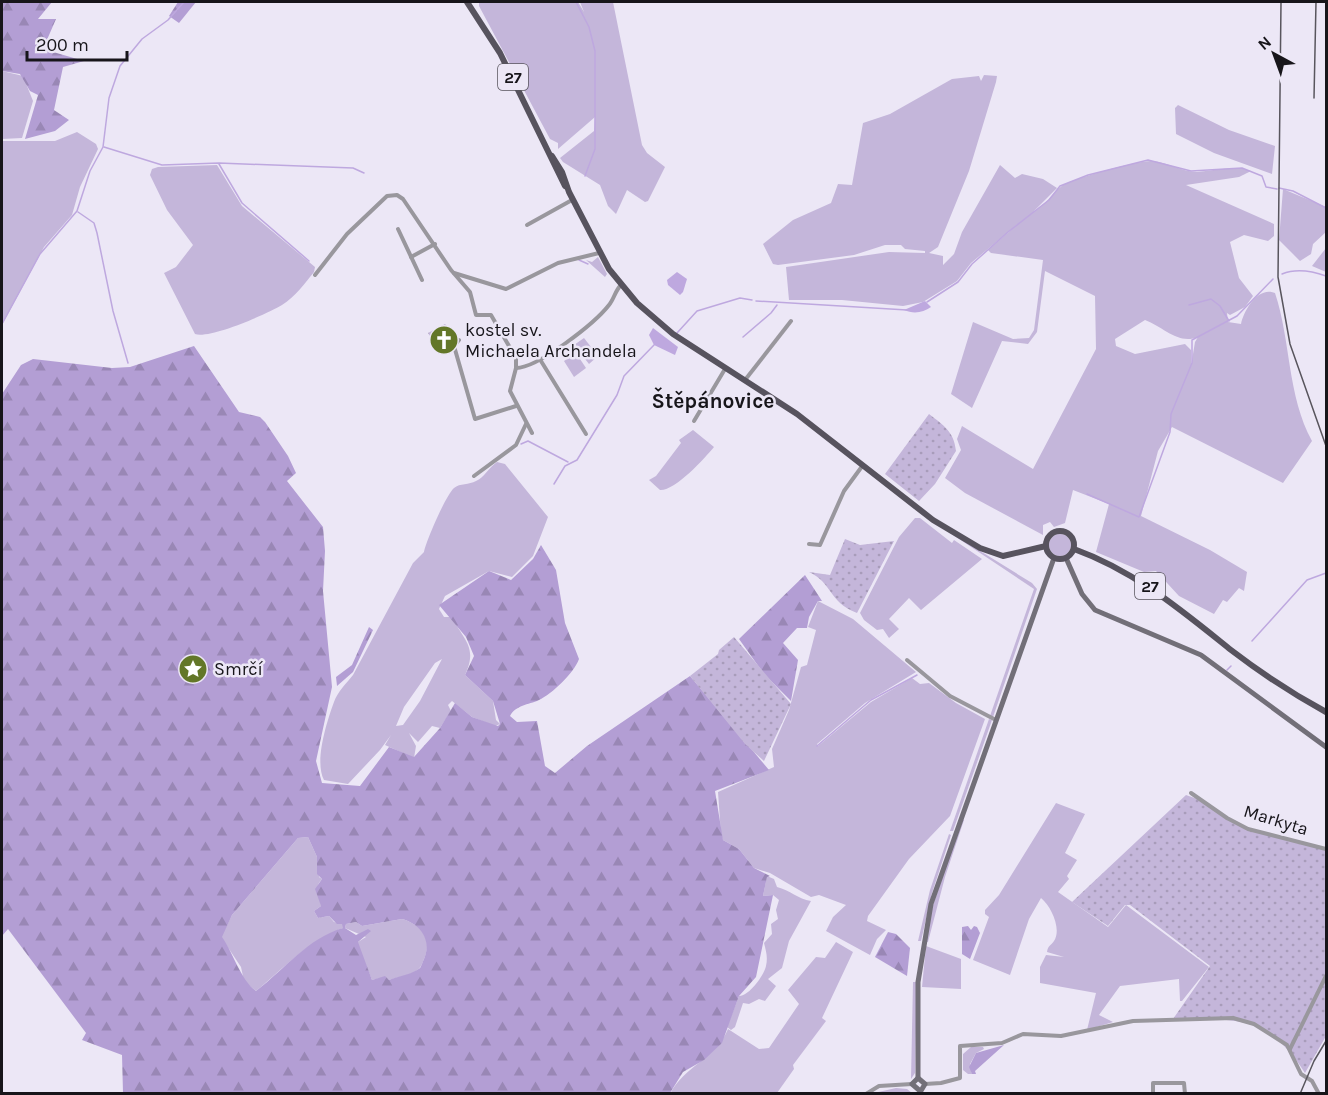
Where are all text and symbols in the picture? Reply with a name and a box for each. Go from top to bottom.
scale bar [27,24,128,62]
north arrow [1244,24,1304,84]
text: N [1254,32,1275,54]
text: 200 m [36,34,89,56]
road number: 27 [498,64,528,90]
place label: kostel sv. Michaela Archandela [465,319,637,362]
church icon: kostel sv. Michaela Archandela [428,324,460,356]
district label: Štěpánovice [652,387,774,413]
road number: 27 [1135,573,1165,599]
place icon: Smrčí [177,653,209,685]
place label: Smrčí [214,658,264,680]
street label: Markyta [1241,800,1311,840]

